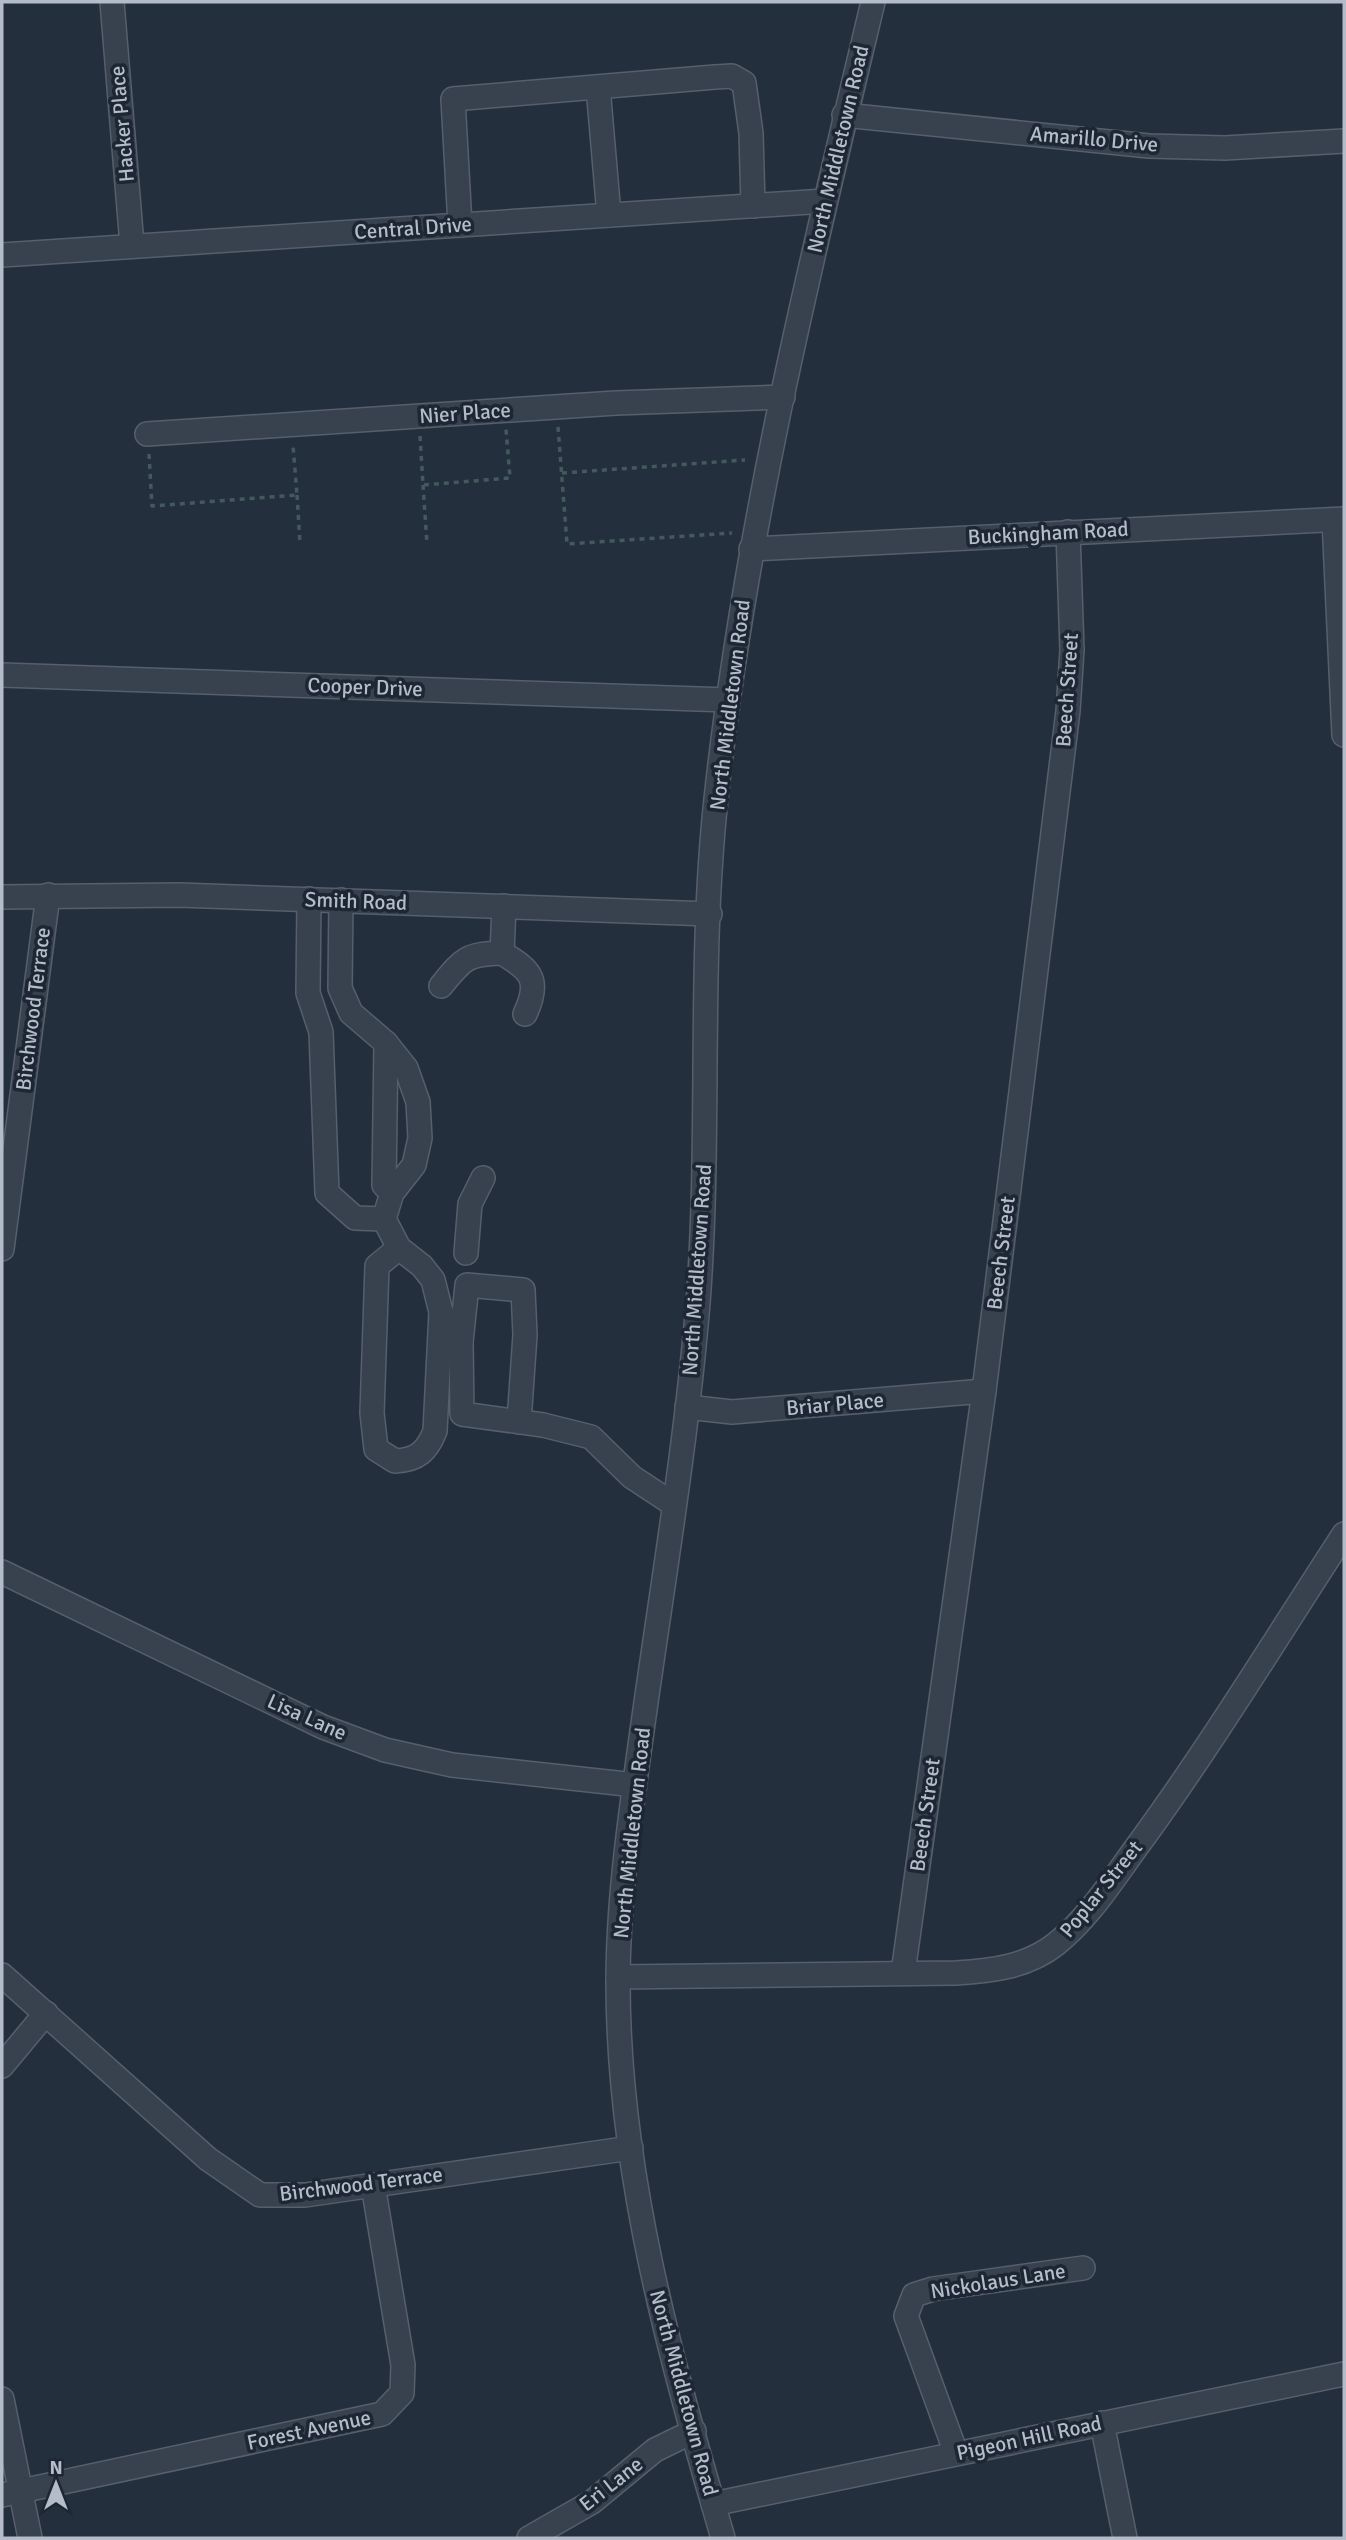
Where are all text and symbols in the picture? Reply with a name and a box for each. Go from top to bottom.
street label: North Middletown Road [801,43,875,255]
street label: Hacker Place [104,65,140,183]
street label: Amarillo Drive [1029,120,1159,158]
street label: Central Drive [353,211,473,245]
street label: Nier Place [418,397,512,429]
street label: Buckingham Road [967,516,1129,550]
street label: North Middletown Road [704,598,756,812]
street label: Beech Street [1050,632,1084,748]
street label: Cooper Drive [307,672,423,702]
street label: Smith Road [304,886,408,916]
street label: Birchwood Terrace [10,926,56,1092]
street label: North Middletown Road [677,1163,717,1377]
street label: Beech Street [981,1195,1021,1311]
street label: Briar Place [785,1387,885,1421]
street label: Lisa Lane [263,1688,351,1746]
street label: North Middletown Road [608,1726,656,1940]
street label: Beech Street [904,1757,946,1873]
street label: Poplar Street [1054,1835,1148,1943]
street label: Birchwood Terrace [278,2161,444,2207]
street label: Nickolaus Lane [929,2257,1067,2305]
street label: North Middletown Road [644,2287,724,2499]
street label: Forest Avenue [245,2404,373,2456]
street label: Pigeon Hill Road [954,2410,1104,2466]
north arrow [21,2449,91,2519]
street label: Eri Lane [574,2451,648,2517]
text: N [49,2456,63,2480]

